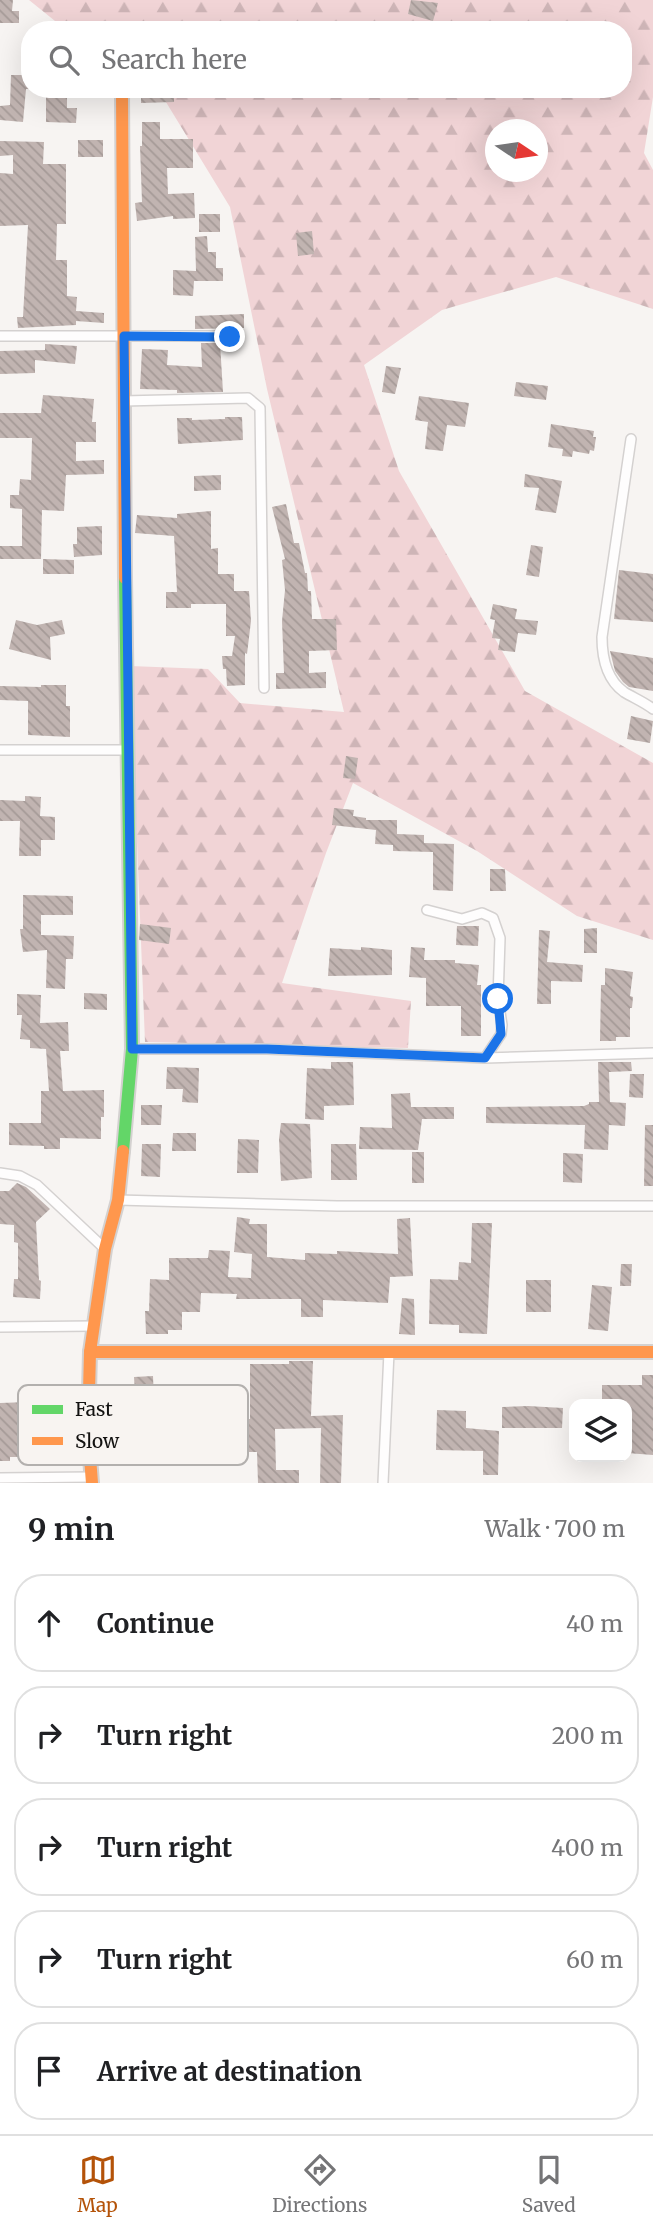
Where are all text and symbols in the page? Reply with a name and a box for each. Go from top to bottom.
search box [21,21,632,98]
icon: search [45,41,83,79]
text: Search here [101,43,247,76]
north arrow [485,119,548,182]
route end [214,321,245,352]
route start [482,983,513,1014]
legend [18,1385,248,1465]
text: Fast [75,1397,113,1421]
map controls [569,1399,632,1462]
button: layers [569,1399,632,1462]
text: Slow [75,1429,120,1453]
text: 9 min [28,1510,114,1548]
text: Walk · 700 m [485,1514,625,1543]
icon: ahead [30,1604,68,1642]
text: Continue [97,1607,214,1640]
text: 40 m [566,1609,623,1638]
icon: right [30,1716,68,1754]
text: Turn right [97,1719,232,1752]
text: 200 m [552,1721,623,1750]
icon: right [30,1828,68,1866]
text: Turn right [97,1831,232,1864]
text: 400 m [551,1833,623,1862]
icon: right [30,1940,68,1978]
text: Turn right [97,1943,232,1976]
text: 60 m [566,1945,623,1974]
icon: arrive [30,2052,68,2090]
text: Arrive at destination [97,2055,362,2088]
tab: Map [77,2151,118,2217]
tab: Directions [272,2151,367,2217]
tab: Saved [522,2151,576,2217]

